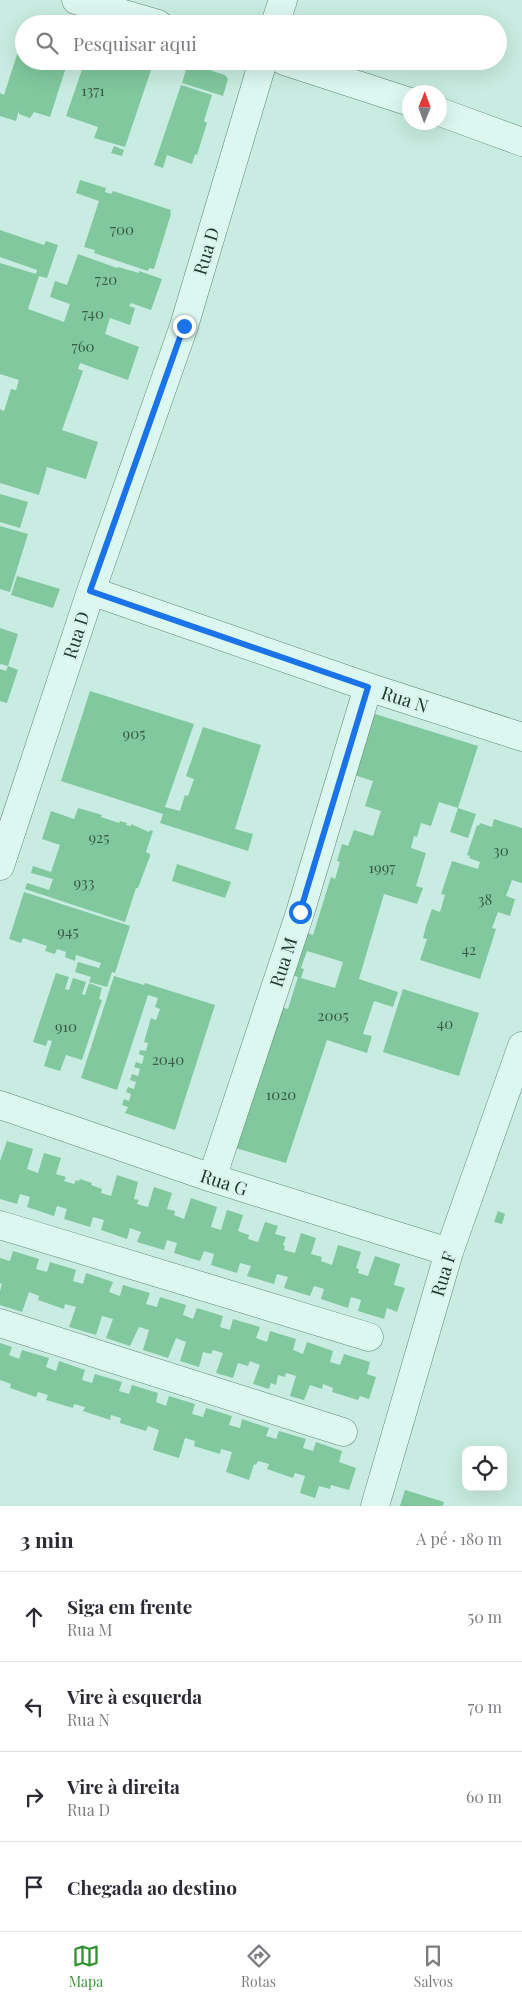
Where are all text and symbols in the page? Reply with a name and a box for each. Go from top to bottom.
search box [15,15,507,70]
icon: search [33,29,61,57]
text: Pesquisar aqui [73,30,197,56]
house number: 1371 [81,80,105,100]
north arrow [402,85,447,130]
house number: 700 [110,219,134,239]
street label: Rua D [187,224,225,278]
house number: 720 [95,269,117,289]
house number: 740 [82,303,104,323]
route end [173,315,196,338]
house number: 760 [72,336,94,356]
street label: Rua D [57,608,95,662]
street label: Rua N [378,680,432,718]
house number: 905 [123,723,145,743]
house number: 925 [88,827,110,847]
house number: 30 [493,840,509,860]
house number: 1997 [369,857,395,877]
house number: 933 [73,872,95,892]
house number: 38 [478,889,492,909]
route start [289,901,312,924]
house number: 945 [57,921,79,941]
street label: Rua M [264,934,302,990]
house number: 42 [462,939,476,959]
house number: 2005 [317,1005,349,1025]
house number: 40 [437,1013,453,1033]
house number: 910 [55,1016,77,1036]
house number: 2040 [152,1049,184,1069]
house number: 1020 [266,1084,296,1104]
street label: Rua G [197,1163,251,1201]
street label: Rua F [425,1249,461,1299]
map controls [462,1446,507,1491]
button: locate [462,1446,507,1491]
text: 3 min [20,1525,74,1553]
text: A pé · 180 m [416,1528,502,1549]
text: Siga em frente [67,1593,192,1619]
icon: ahead [20,1603,48,1631]
text: 50 m [468,1606,502,1627]
text: Rua M [67,1619,112,1640]
text: Vire à esquerda [67,1683,202,1709]
icon: left [20,1693,48,1721]
text: 70 m [468,1696,502,1717]
text: Rua N [67,1709,110,1730]
text: Vire à direita [67,1773,180,1799]
icon: right [20,1783,48,1811]
text: 60 m [466,1786,502,1807]
text: Rua D [67,1799,110,1820]
icon: arrive [20,1873,48,1901]
text: Chegada ao destino [67,1874,237,1900]
tab: Mapa [69,1942,103,1991]
tab: Rotas [241,1942,276,1991]
tab: Salvos [414,1942,453,1991]

